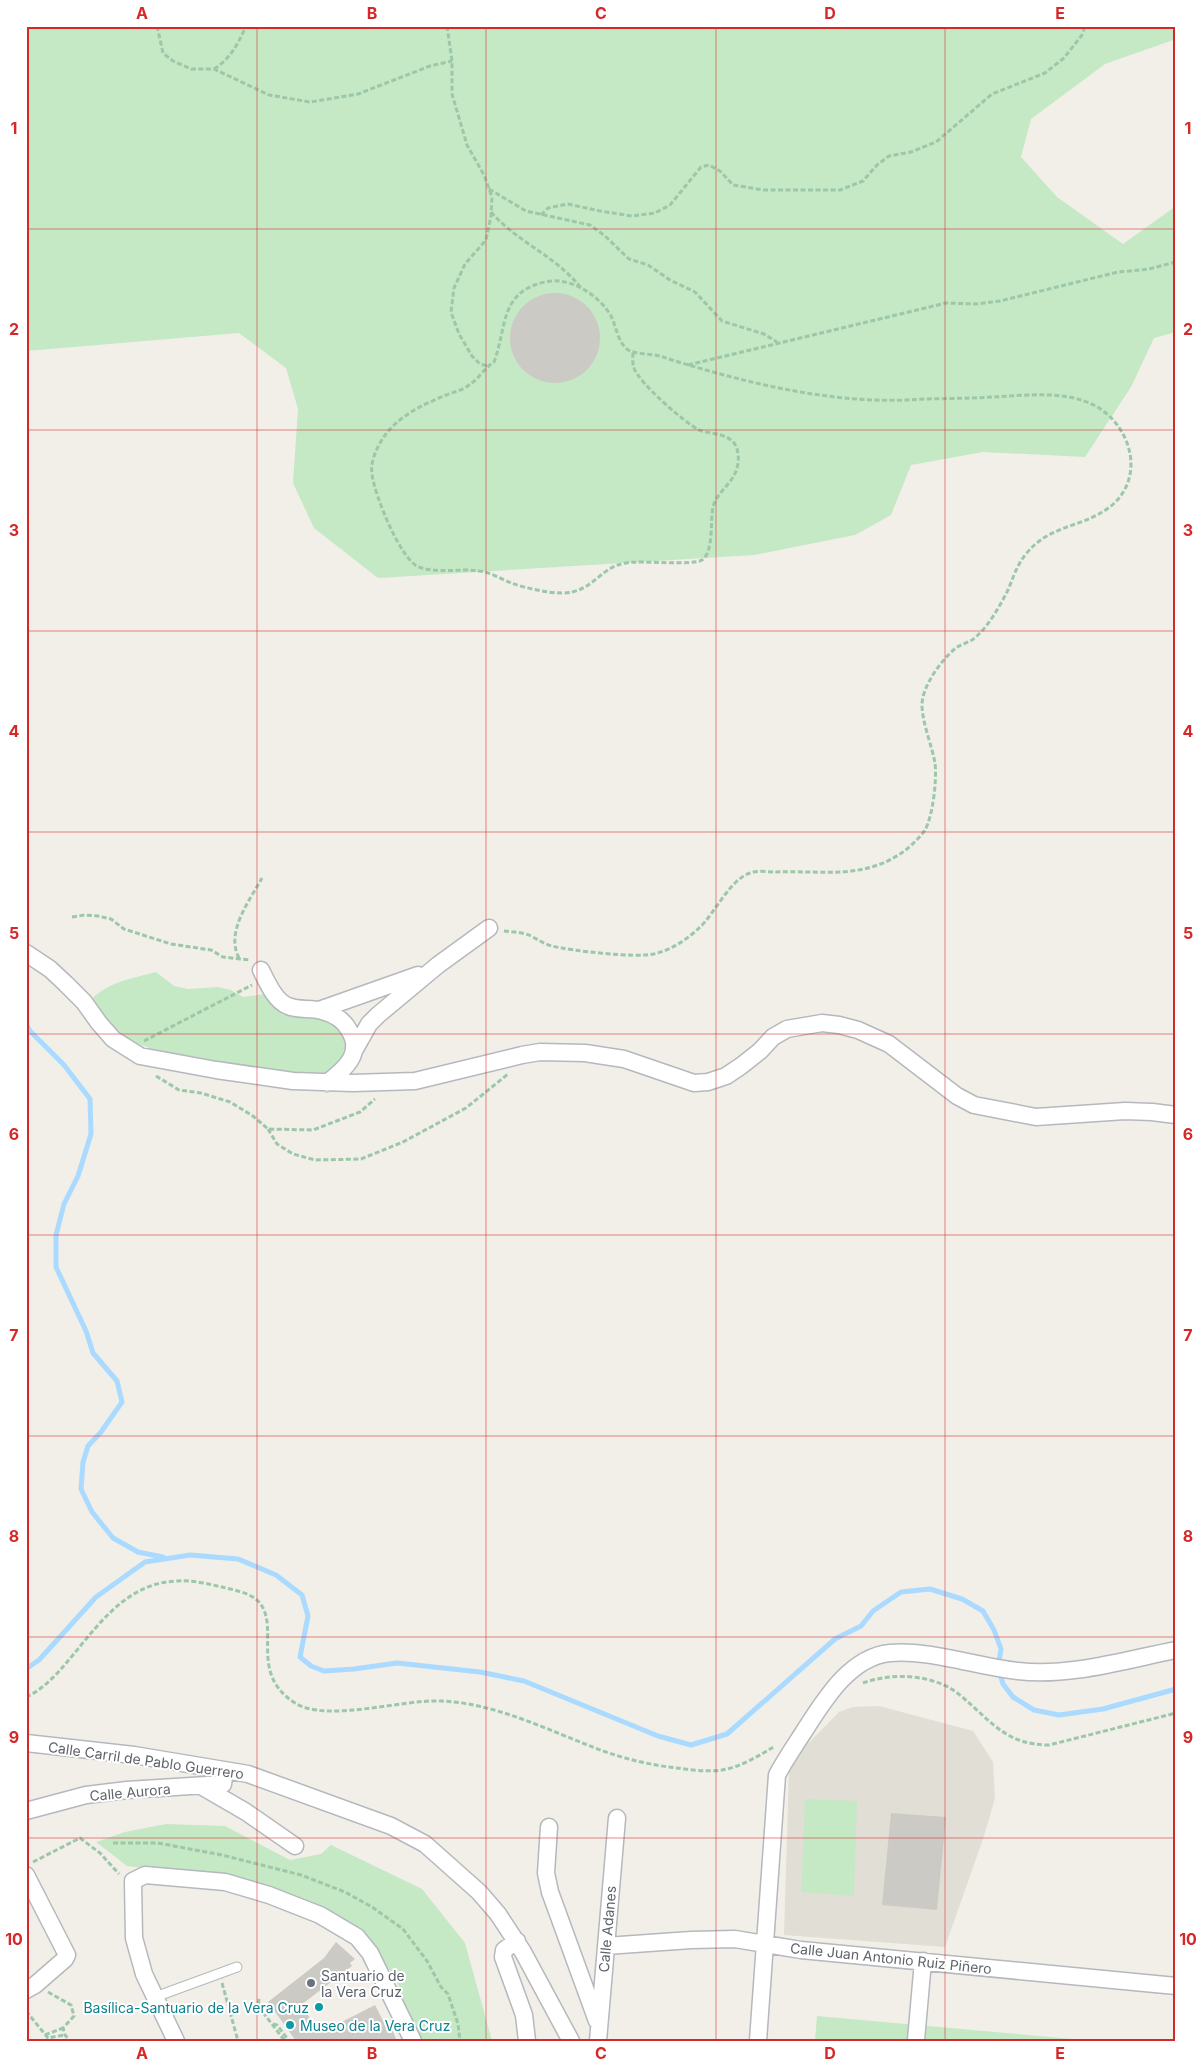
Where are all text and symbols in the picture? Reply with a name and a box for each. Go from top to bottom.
text: A [136,3,148,23]
text: B [367,3,377,23]
text: C [595,3,607,23]
text: D [824,3,836,23]
text: E [1055,3,1065,23]
text: 1 [11,118,17,138]
text: 1 [1185,118,1191,138]
text: 2 [9,319,19,339]
text: 2 [1183,319,1193,339]
text: 3 [9,520,19,540]
text: 3 [1183,520,1193,540]
text: 4 [9,721,20,741]
text: 4 [1183,721,1194,741]
text: 5 [9,923,19,943]
text: 5 [1183,923,1193,943]
text: 6 [9,1124,19,1144]
text: 6 [1183,1124,1193,1144]
text: 7 [9,1325,19,1345]
text: 7 [1183,1325,1193,1345]
text: 8 [9,1526,19,1546]
text: 8 [1183,1526,1193,1546]
text: 9 [9,1727,19,1747]
text: 9 [1183,1727,1193,1747]
street label: Calle Carril de Pablo Guerrero [47,1738,245,1782]
street label: Calle Aurora [89,1780,171,1804]
street label: Calle Adanes [595,1885,619,1973]
text: 10 [5,1929,23,1949]
text: 10 [1179,1929,1197,1949]
street label: Calle Juan Antonio Ruiz Piñero [789,1939,993,1977]
place label: Santuario de la Vera Cruz [321,1967,405,2000]
marker: Santuario de la Vera Cruz [305,1977,317,1989]
place label: Basílica-Santuario de la Vera Cruz [83,1999,309,2016]
marker: Basílica-Santuario de la Vera Cruz [313,2001,325,2013]
place label: Museo de la Vera Cruz [300,2017,450,2034]
marker: Museo de la Vera Cruz [284,2019,296,2031]
text: A [136,2043,148,2063]
text: B [367,2043,377,2063]
text: C [595,2043,607,2063]
text: D [824,2043,836,2063]
text: E [1055,2043,1065,2063]

